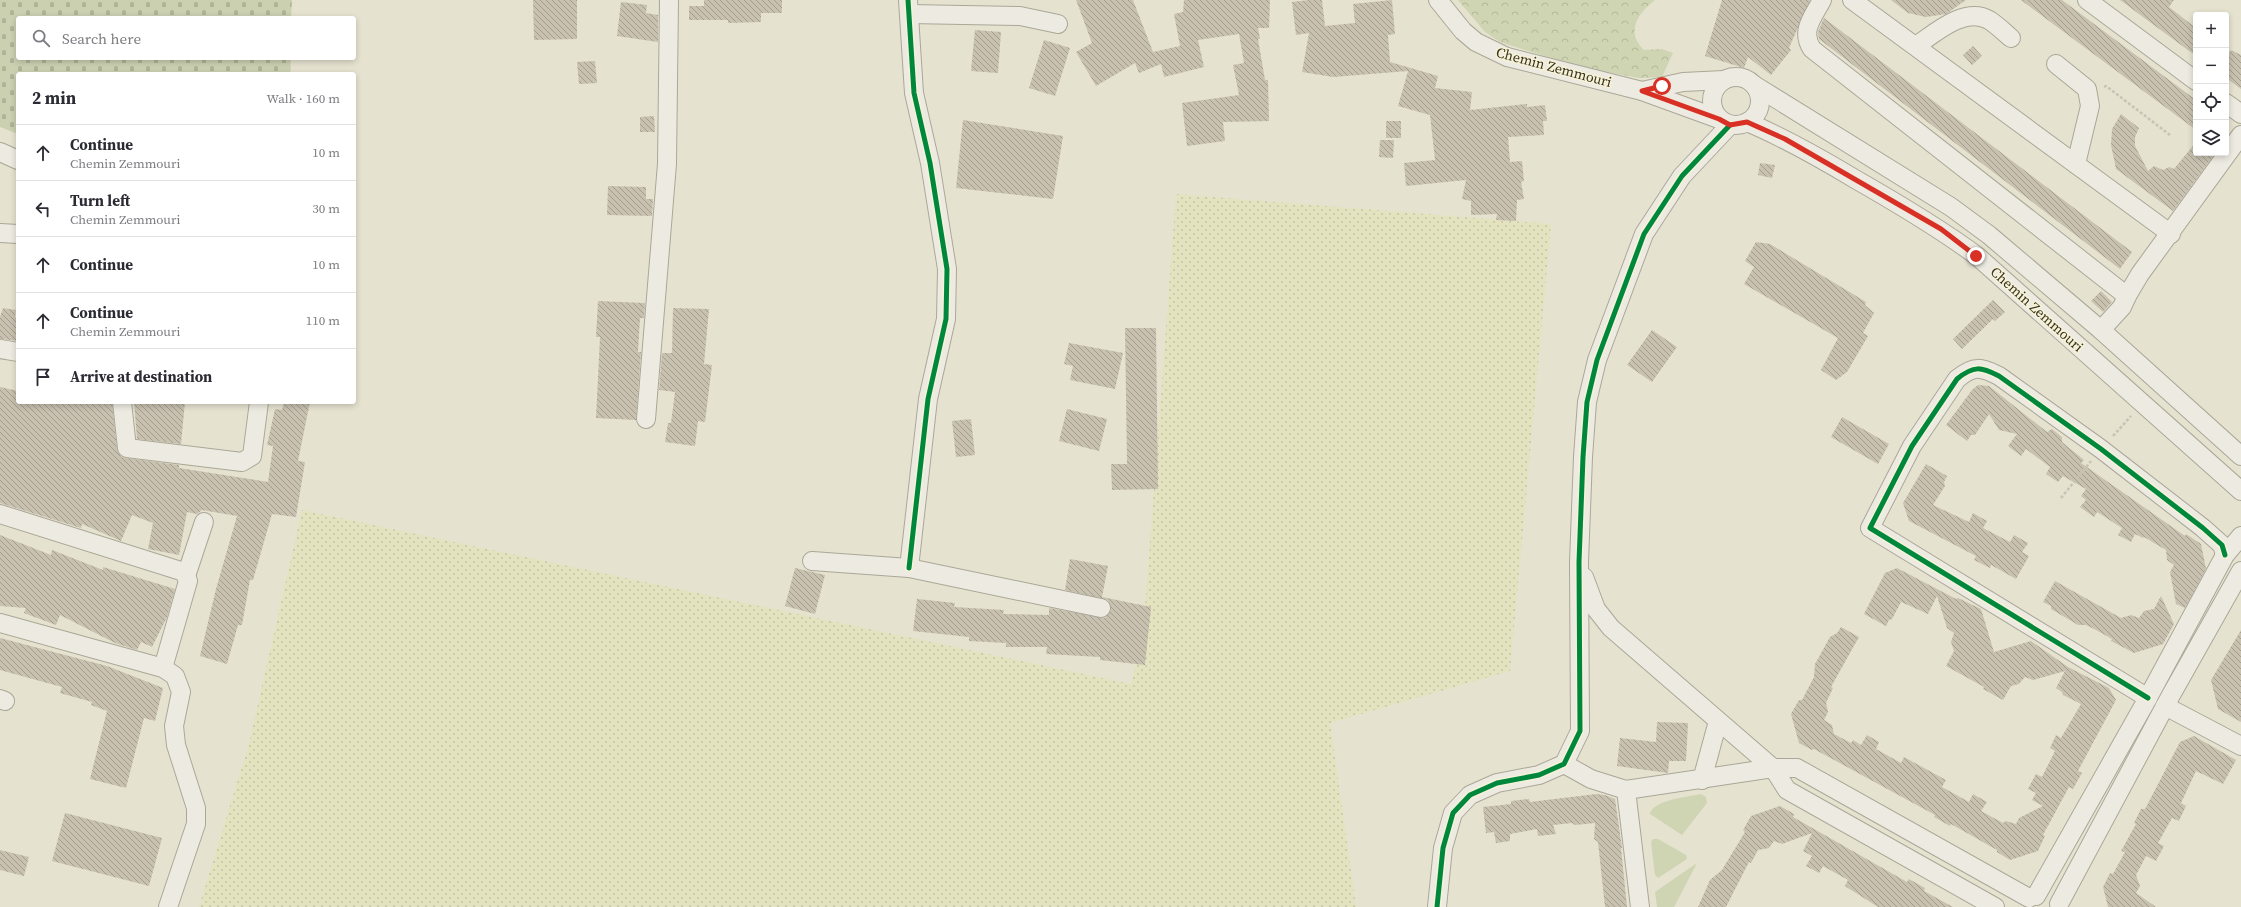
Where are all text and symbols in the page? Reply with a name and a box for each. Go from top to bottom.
map controls [2193,12,2229,156]
button: + [2193,12,2229,48]
search box [16,16,356,60]
icon: search [30,27,52,49]
text: Search here [62,28,141,49]
street label: Chemin Zemmouri [1494,42,1614,92]
button: − [2193,48,2229,84]
route start [1653,77,1671,95]
button: locate [2193,84,2229,120]
text: 2 min [32,86,76,110]
text: Walk · 160 m [267,90,340,107]
button: layers [2193,120,2229,156]
text: Continue [70,134,133,155]
icon: ahead [32,142,54,164]
text: 10 m [312,144,340,161]
text: Chemin Zemmouri [70,155,180,172]
text: Turn left [70,190,130,211]
icon: left [32,198,54,220]
text: 30 m [312,200,340,217]
text: Chemin Zemmouri [70,211,180,228]
route end [1967,247,1985,265]
icon: ahead [32,254,54,276]
text: Continue [70,254,133,275]
text: 10 m [312,256,340,273]
street label: Chemin Zemmouri [1986,262,2088,356]
text: Continue [70,302,133,323]
icon: ahead [32,310,54,332]
text: 110 m [306,312,340,329]
text: Chemin Zemmouri [70,323,180,340]
icon: arrive [32,366,54,388]
text: Arrive at destination [70,366,212,387]

